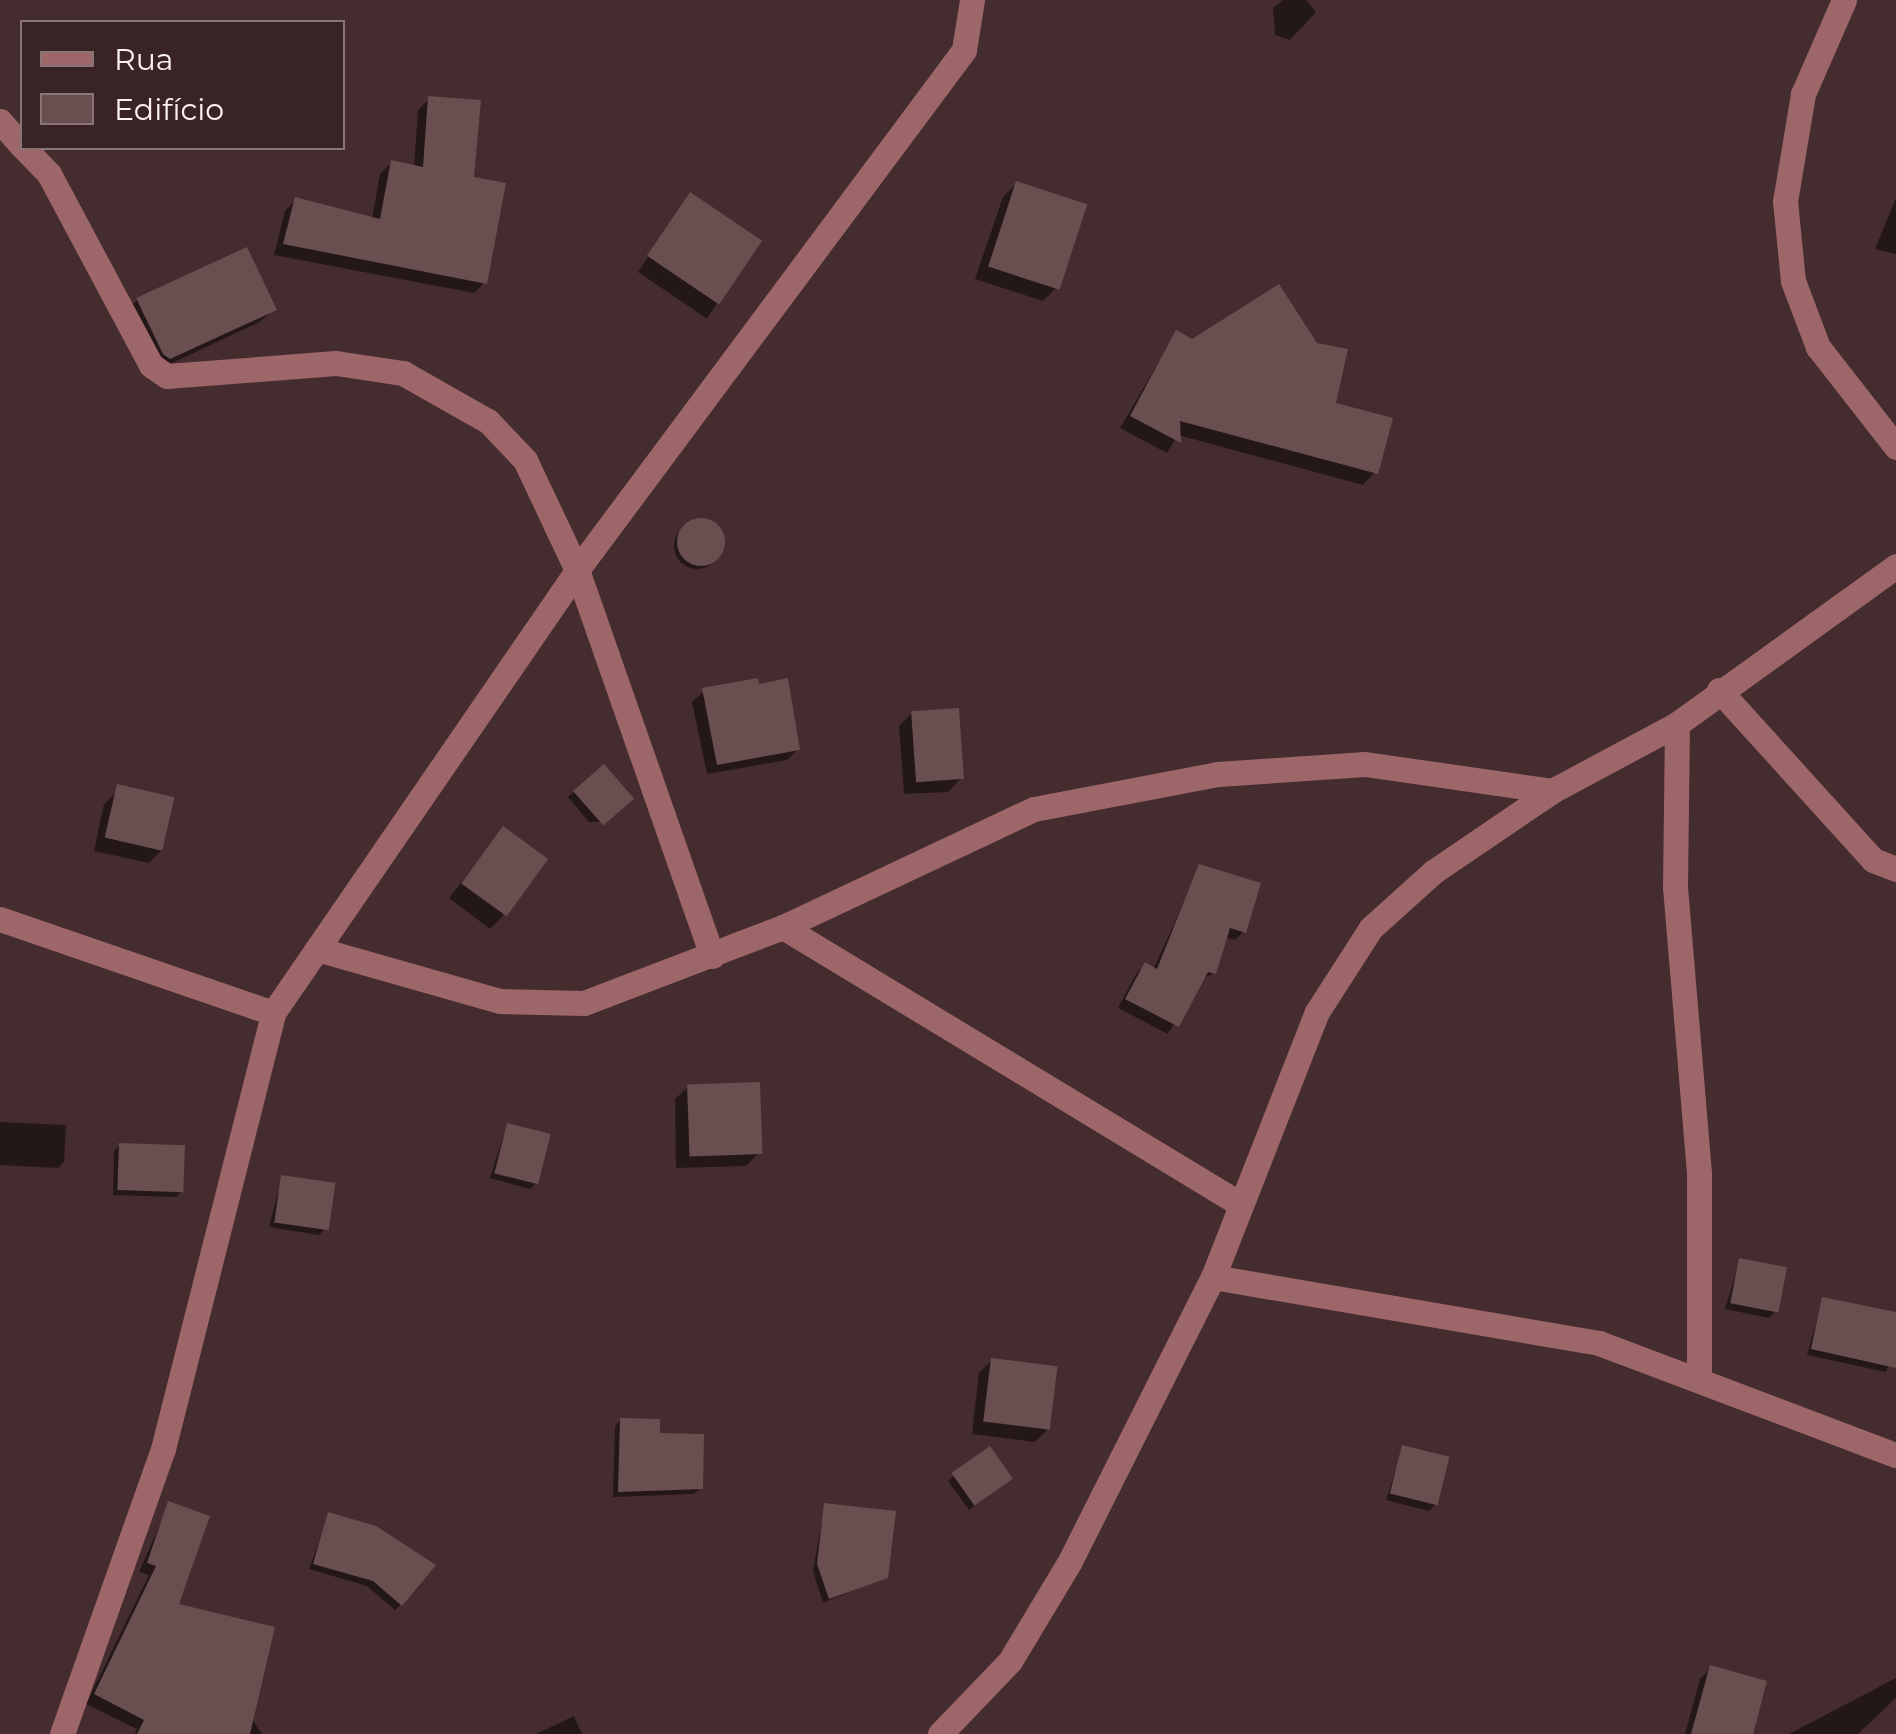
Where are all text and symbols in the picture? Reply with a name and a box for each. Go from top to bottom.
legend [20,20,345,150]
text: Rua [114,41,174,78]
text: Edifício [114,91,224,128]

